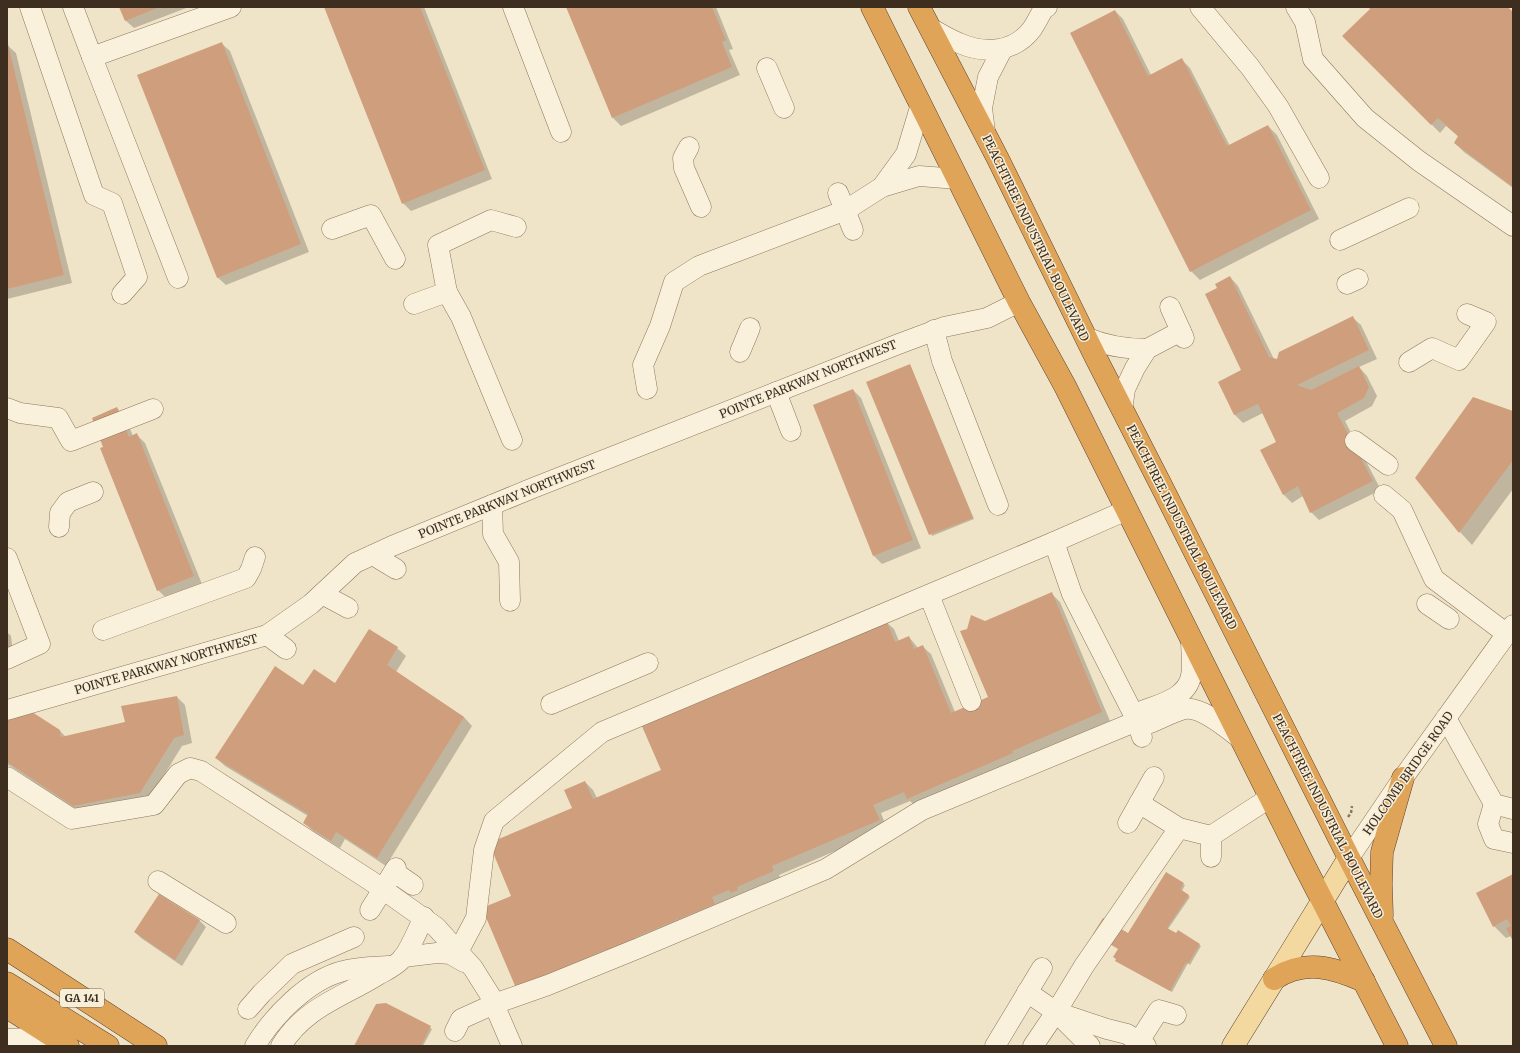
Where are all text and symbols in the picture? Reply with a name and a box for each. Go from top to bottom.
street label: PEACHTREE INDUSTRIAL BOULEVARD [979,132,1093,344]
street label: POINTE PARKWAY NORTHWEST [717,336,900,422]
street label: PEACHTREE INDUSTRIAL BOULEVARD [1124,422,1240,632]
street label: POINTE PARKWAY NORTHWEST [416,456,599,542]
street label: POINTE PARKWAY NORTHWEST [73,630,260,697]
street label: HOLCOMB BRIDGE ROAD [1360,708,1456,838]
street label: PEACHTREE INDUSTRIAL BOULEVARD [1270,711,1386,921]
road number: GA 141 [60,989,104,1007]

